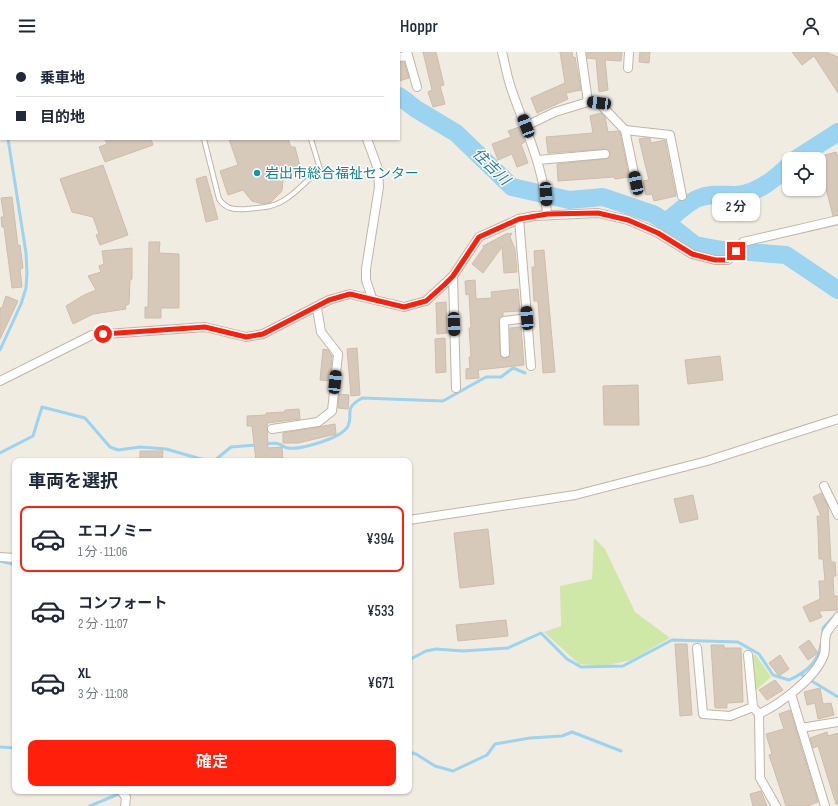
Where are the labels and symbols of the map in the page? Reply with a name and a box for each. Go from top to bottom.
car [586,96,612,110]
car [516,113,536,139]
water label: 住吉川 [468,145,515,191]
place label: 岩出市総合福祉センター [265,165,419,182]
marker: 岩出市総合福祉センター [252,168,262,178]
car [628,170,644,196]
car [539,182,553,206]
callout: 2 分 [712,193,760,221]
route end [727,242,745,260]
car [520,306,534,330]
car [448,312,460,336]
route start [94,325,112,343]
car [328,369,342,395]

